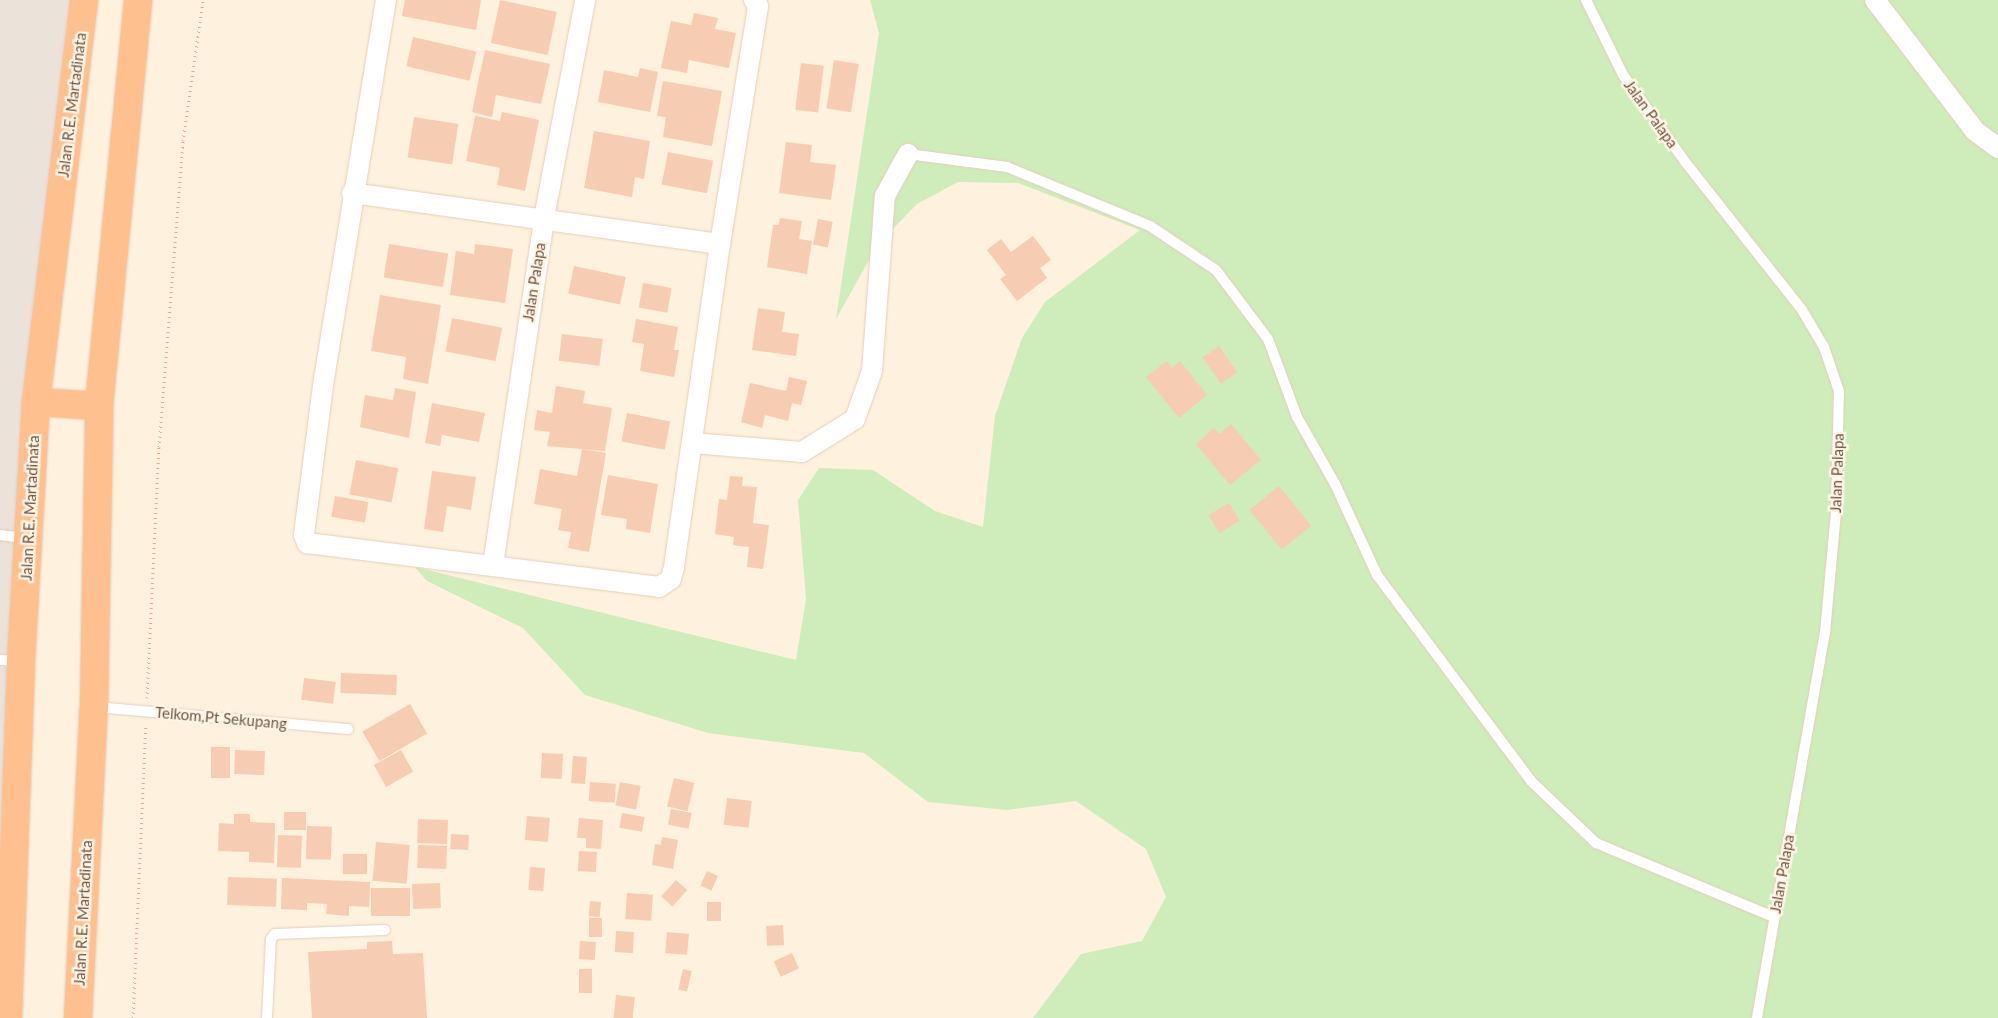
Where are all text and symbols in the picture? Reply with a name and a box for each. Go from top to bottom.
street label: Jalan R.E. Martadinata [54,32,90,178]
street label: Jalan Palapa [1620,76,1682,152]
street label: Jalan Palapa [519,241,549,323]
street label: Jalan Palapa [1827,433,1847,513]
street label: Jalan R.E. Martadinata [17,435,43,581]
street label: Telkom,Pt Sekupang [154,703,288,733]
street label: Jalan Palapa [1766,833,1798,915]
street label: Jalan R.E. Martadinata [70,840,96,986]

